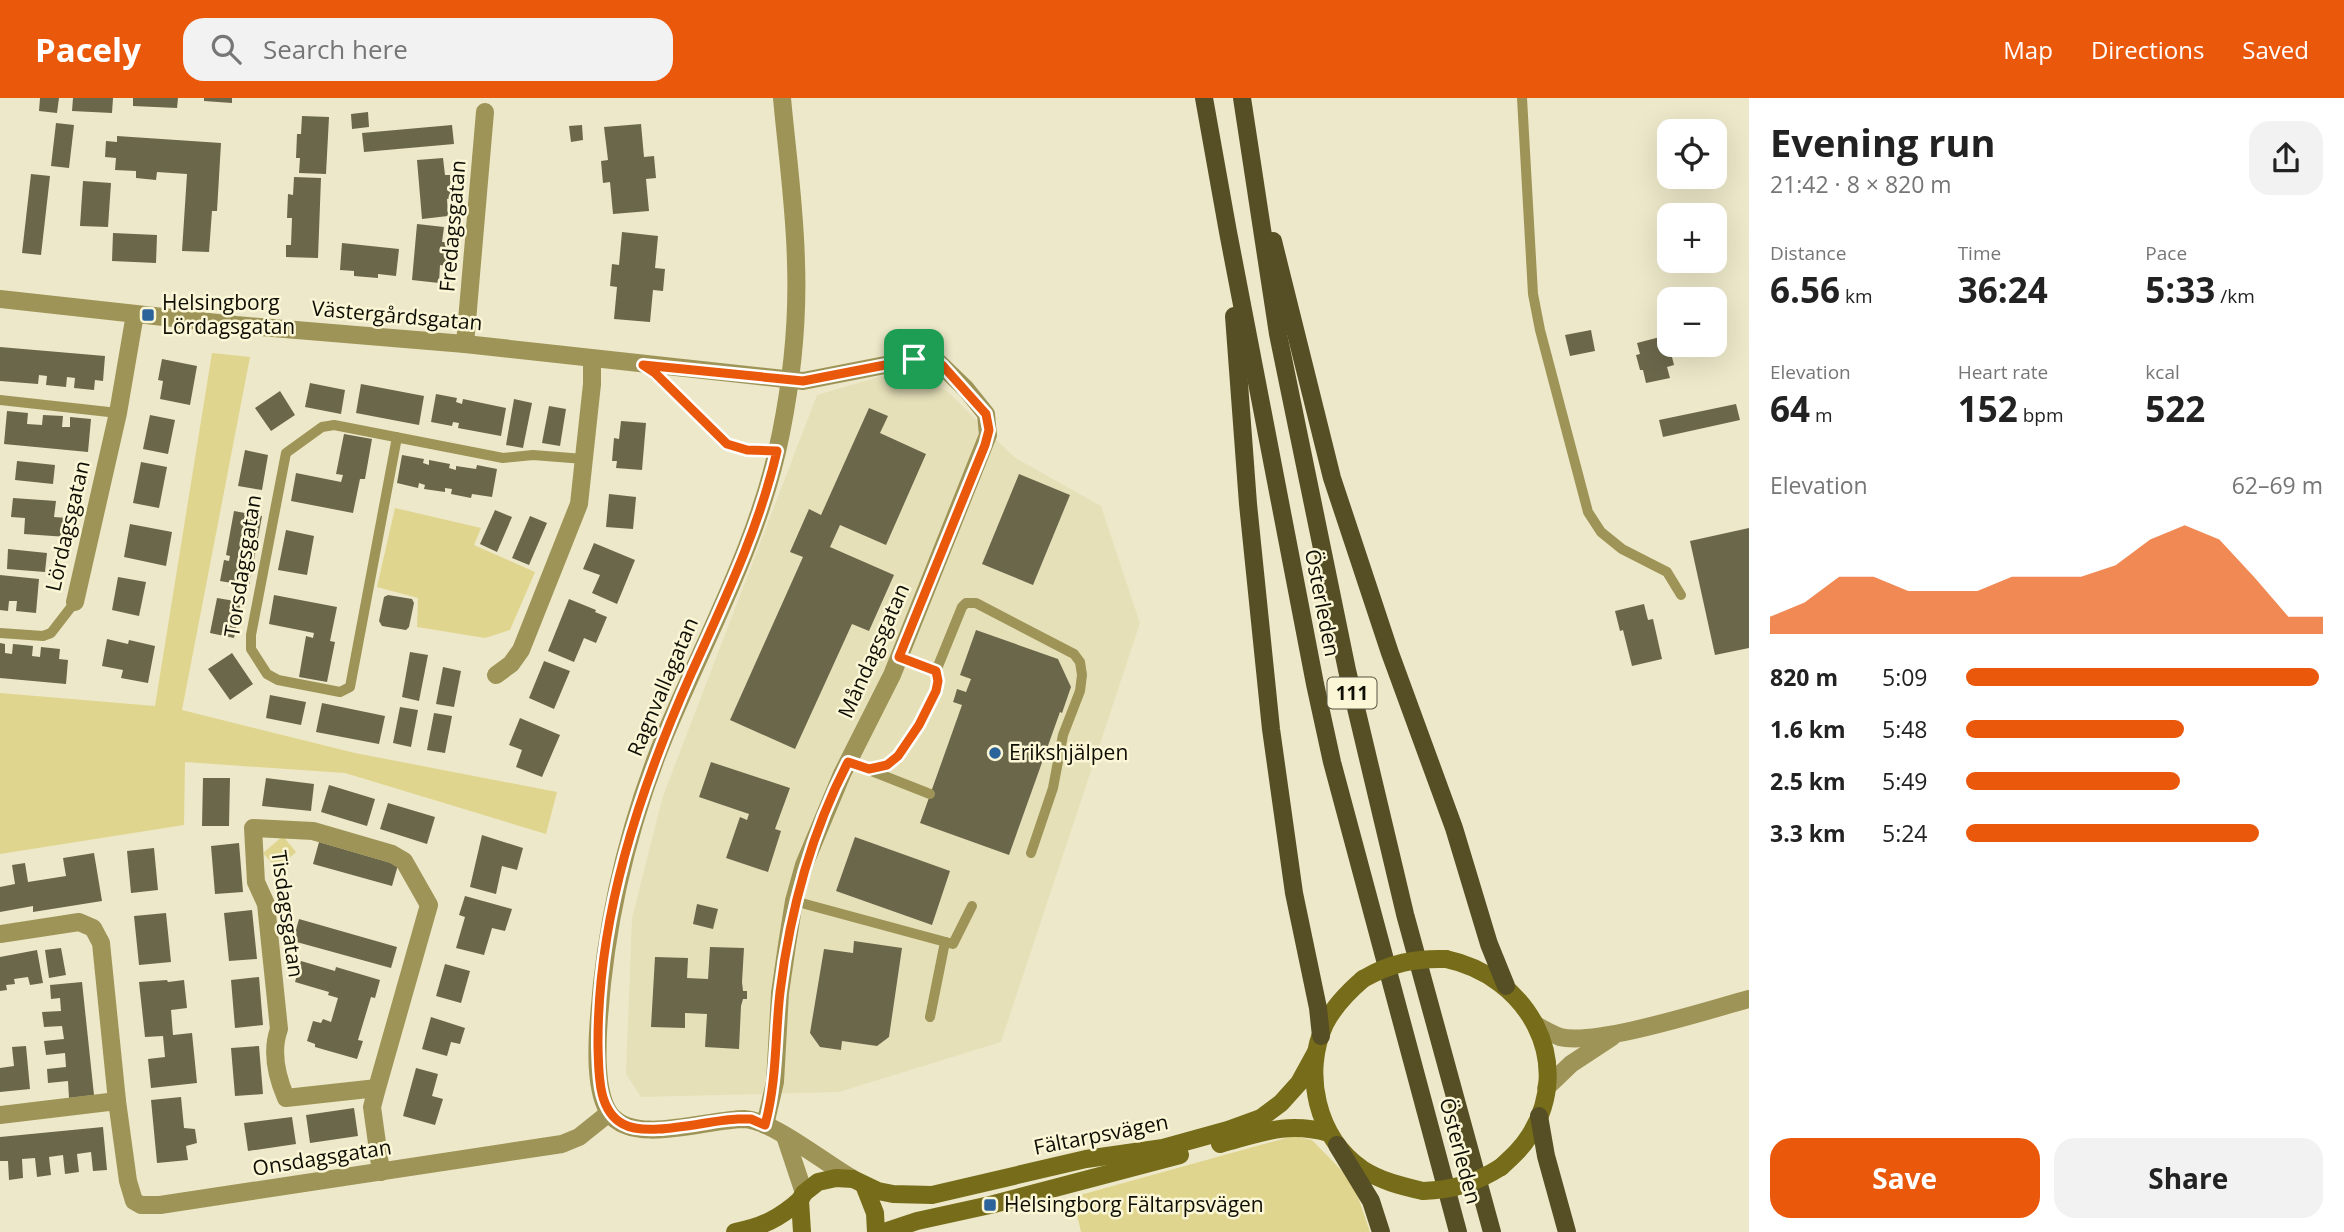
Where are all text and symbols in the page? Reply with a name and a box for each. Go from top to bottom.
search box [183,18,673,81]
text: Pacely [35,27,141,72]
icon: search [207,30,245,68]
text: Search here [263,31,408,67]
text: Map [2003,33,2053,66]
text: Directions [2091,33,2204,66]
text: Saved [2242,33,2309,66]
text: Evening run [1770,116,1995,168]
map controls [1657,119,1727,357]
button: locate [1657,119,1727,189]
button: share [2249,121,2323,195]
street label: Fredagsgatan [432,159,472,293]
text: 21:42 · 8 × 820 m [1770,168,1952,200]
button: + [1657,203,1727,273]
text: Distance [1770,240,1846,266]
text: Time [1958,240,2001,266]
text: Pace [2145,240,2187,266]
text: 6.56 [1770,266,1840,313]
text: 36:24 [1958,266,2048,313]
text: 5:33 [2145,266,2215,313]
text: km [1840,283,1873,309]
text: /km [2215,283,2255,309]
button: − [1657,287,1727,357]
place label: Helsingborg Lördagsgatan [162,288,295,340]
street label: Västergårdsgatan [310,294,484,336]
marker: Helsingborg Lördagsgatan [140,307,156,323]
pin [884,329,944,389]
icon: arrive [895,340,933,378]
text: Elevation [1770,359,1851,385]
text: Heart rate [1958,359,2048,385]
text: kcal [2145,359,2180,385]
text: 64 [1770,385,1810,432]
text: 152 [1958,385,2018,432]
text: 522 [2145,385,2205,432]
text: m [1810,402,1833,428]
text: bpm [2018,402,2063,428]
street label: Lördagsgatan [38,458,96,594]
text: Elevation [1770,469,1868,501]
text: 62–69 m [2232,469,2323,501]
street label: Torsdagsgatan [217,493,267,639]
street label: Österleden [1299,547,1347,659]
street label: Måndagsgatan [831,579,915,722]
street label: Ragnvallagatan [620,613,704,760]
text: 820 m [1770,661,1838,693]
text: 5:09 [1882,661,1928,693]
road number: 111 [1328,678,1376,708]
text: 1.6 km [1770,713,1846,745]
text: 5:48 [1882,713,1928,745]
place label: Erikshjälpen [1009,738,1128,766]
marker: Erikshjälpen [987,745,1003,761]
text: 2.5 km [1770,765,1846,797]
text: 5:49 [1882,765,1928,797]
text: 3.3 km [1770,817,1846,849]
text: 5:24 [1882,817,1928,849]
street label: Tisdagsgatan [265,849,311,979]
street label: Österleden [1433,1095,1489,1207]
street label: Fältarpsvägen [1031,1107,1171,1161]
street label: Onsdagsgatan [250,1132,393,1182]
button: Save [1770,1138,2040,1218]
button: Share [2054,1138,2323,1218]
place label: Helsingborg Fältarpsvägen [1004,1190,1264,1218]
marker: Helsingborg Fältarpsvägen [982,1197,998,1213]

